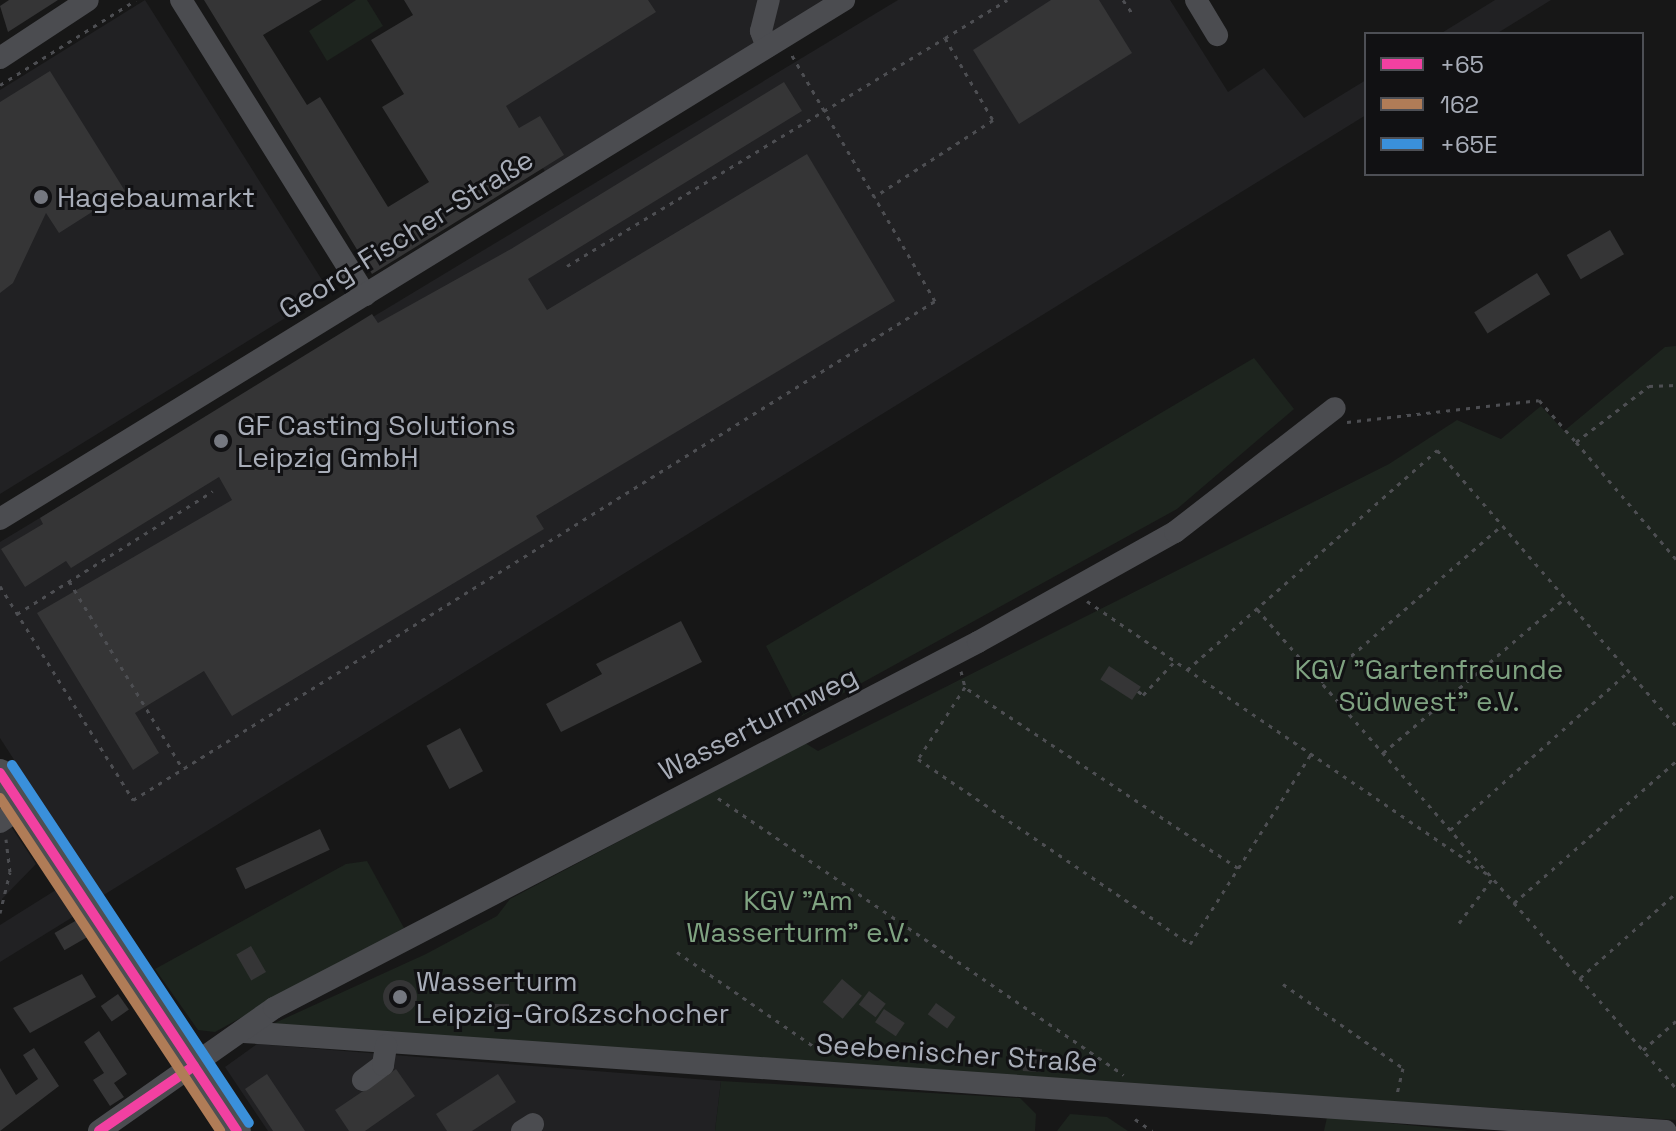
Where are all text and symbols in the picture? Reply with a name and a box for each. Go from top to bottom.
legend [1364,32,1644,176]
text: +65 [1440,49,1484,80]
text: 162 [1440,89,1479,120]
text: +65E [1440,129,1497,160]
street label: Georg-Fischer-Straße [273,142,539,326]
place label: Hagebaumarkt [57,180,255,214]
marker: Hagebaumarkt [32,188,50,206]
place label: GF Casting Solutions Leipzig GmbH [237,408,516,474]
marker: GF Casting Solutions Leipzig GmbH [212,432,230,450]
park label: KGV "Gartenfreunde Südwest" e.V. [1294,652,1564,718]
street label: Wasserturmweg [653,659,863,787]
park label: KGV "Am Wasserturm" e.V. [686,883,910,949]
place label: Wasserturm Leipzig-Großzschocher [416,964,729,1030]
marker: Wasserturm Leipzig-Großzschocher [391,988,409,1006]
street label: Seebenischer Straße [815,1026,1099,1080]

